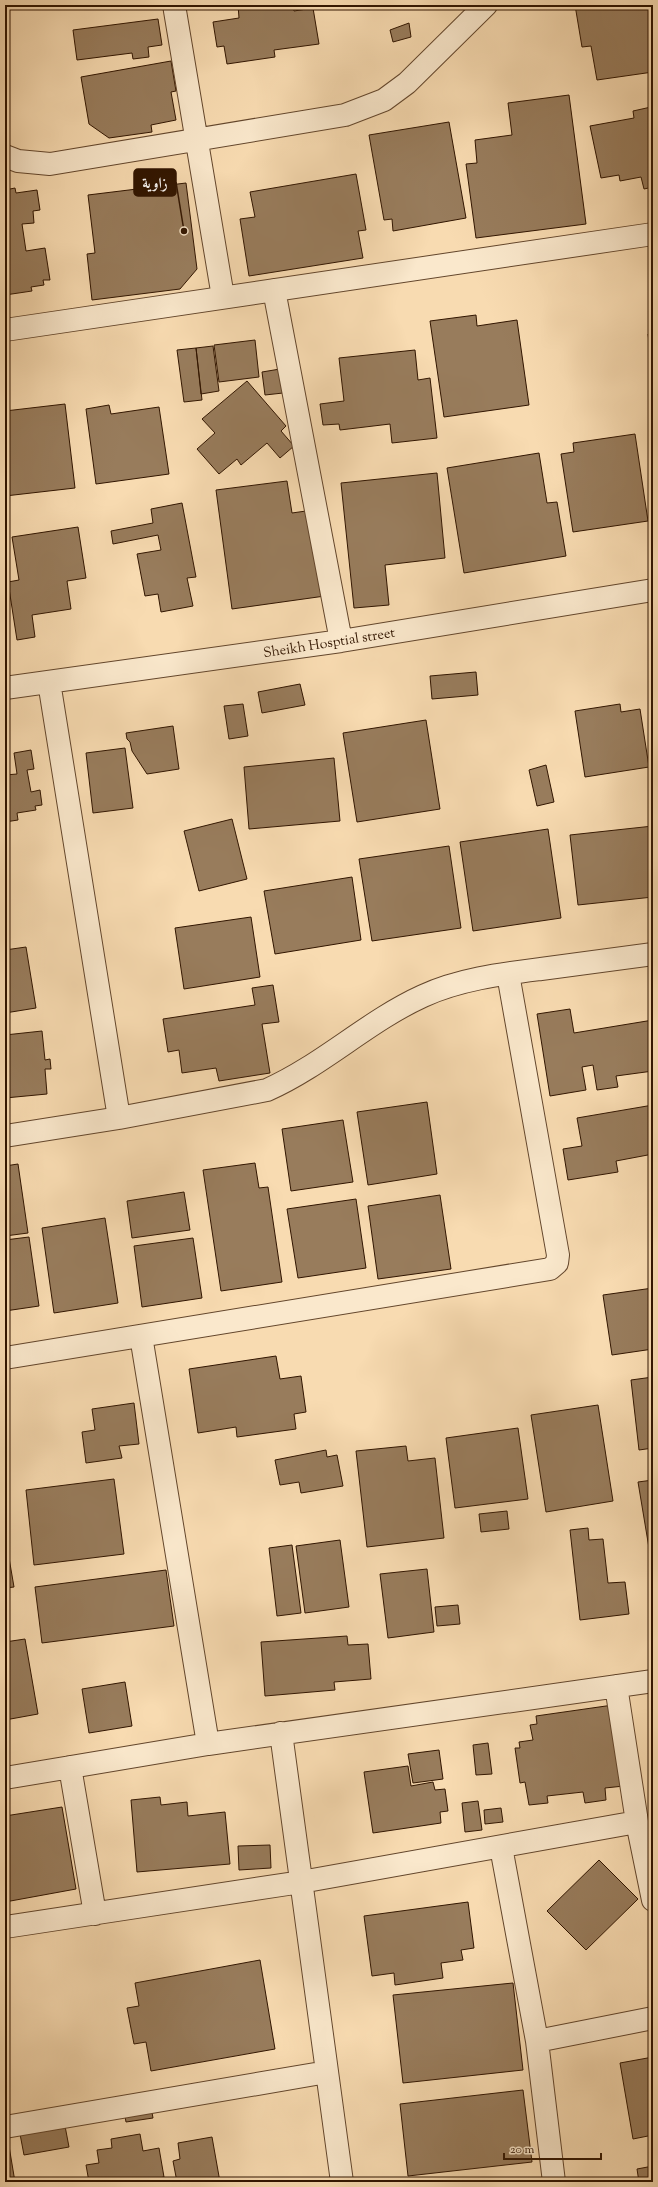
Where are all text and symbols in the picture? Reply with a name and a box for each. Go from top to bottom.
callout: زاوية [134,169,176,196]
text: زاوية [142,174,168,195]
street label: Sheikh Hosptial street [262,624,397,664]
scale bar [504,2135,601,2161]
text: 20 m [510,2141,535,2159]

